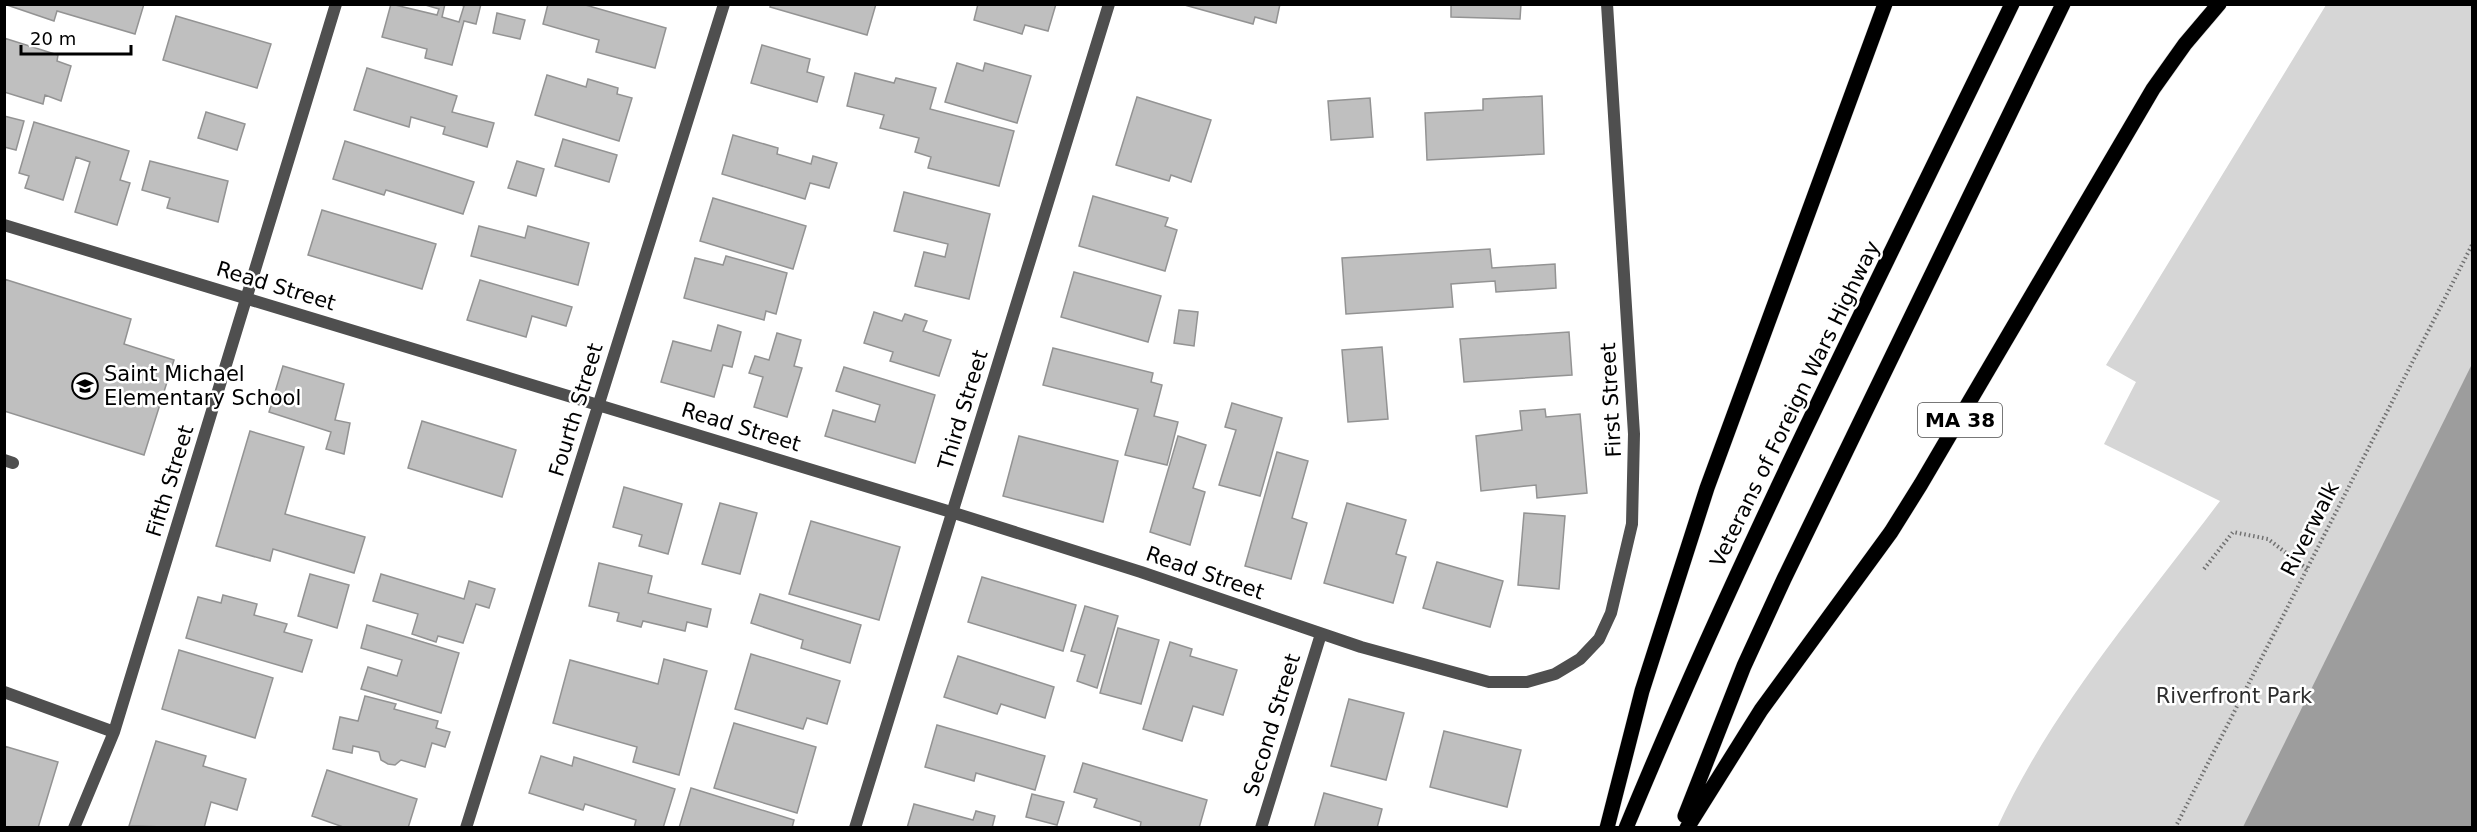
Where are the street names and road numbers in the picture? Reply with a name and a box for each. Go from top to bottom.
street label: Veterans of Foreign Wars Highway [1705,237,1885,571]
street label: Read Street [214,257,338,315]
street label: Fourth Street [544,340,608,480]
street label: First Street [1596,342,1626,458]
street label: Third Street [933,347,993,474]
street label: Read Street [679,398,803,456]
road number: MA 38 [1918,403,2002,437]
street label: Fifth Street [142,422,198,540]
street label: Riverwalk [2276,477,2344,580]
street label: Read Street [1143,542,1267,604]
street label: Second Street [1239,651,1305,799]

